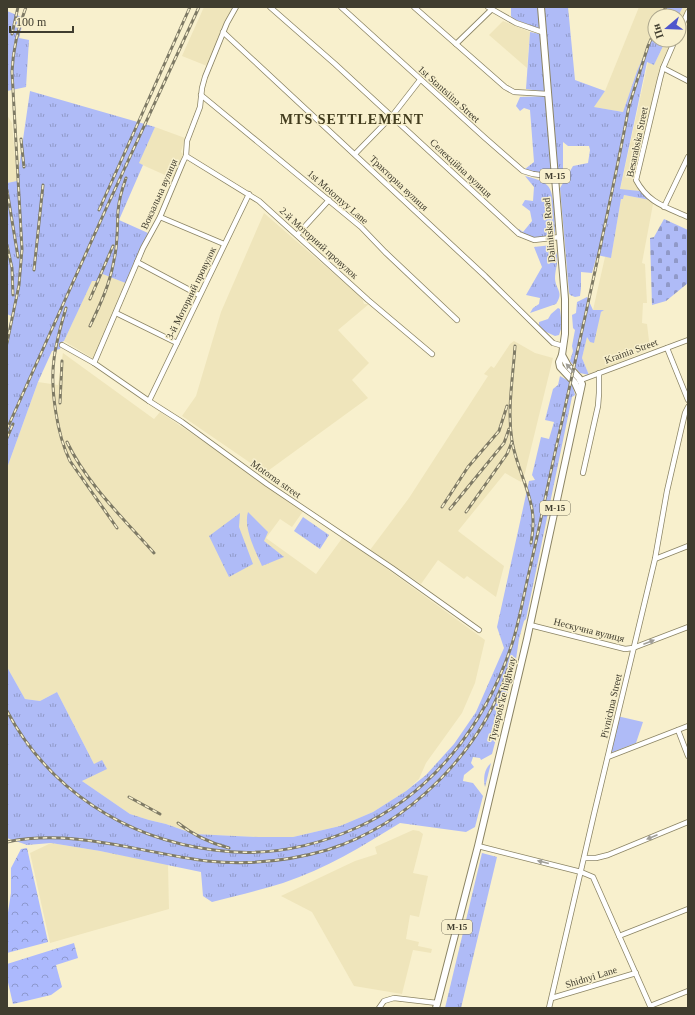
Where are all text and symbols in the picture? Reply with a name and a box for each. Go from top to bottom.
scale bar [10,8,73,34]
north arrow [647,8,687,48]
text: 100 m [16,15,47,29]
text: Пн [649,22,666,40]
street label: 1st Stantsiina Street [416,63,482,125]
street label: Besarabska Street [624,106,650,178]
district label: MTS SETTLEMENT [280,112,424,127]
street label: Селекційна вулиця [428,137,494,200]
street label: Тракторна вулиця [368,153,431,213]
street label: Вокзальна вулиця [139,157,180,231]
street label: 1st Motornyy Lane [305,168,371,227]
road number: М-15 [540,169,570,183]
street label: Dalinitske Road [541,197,557,263]
street label: 2-й Моторний провулок [278,205,361,281]
street label: 3-й Моторний провулок [164,245,218,341]
street label: Krainia Street [603,336,659,366]
one-way arrow [566,363,575,373]
street label: Motorna street [249,458,303,500]
road number: М-15 [540,501,570,515]
street label: Нескучна вулиця [552,616,626,644]
one-way arrow [643,639,655,645]
street label: Tyraspols'ke highway [486,655,518,743]
street label: Pivnichna Street [598,672,624,739]
one-way arrow [646,834,658,840]
one-way arrow [537,859,549,865]
road number: М-15 [442,920,472,934]
street label: Shidnyi Lane [564,964,619,990]

